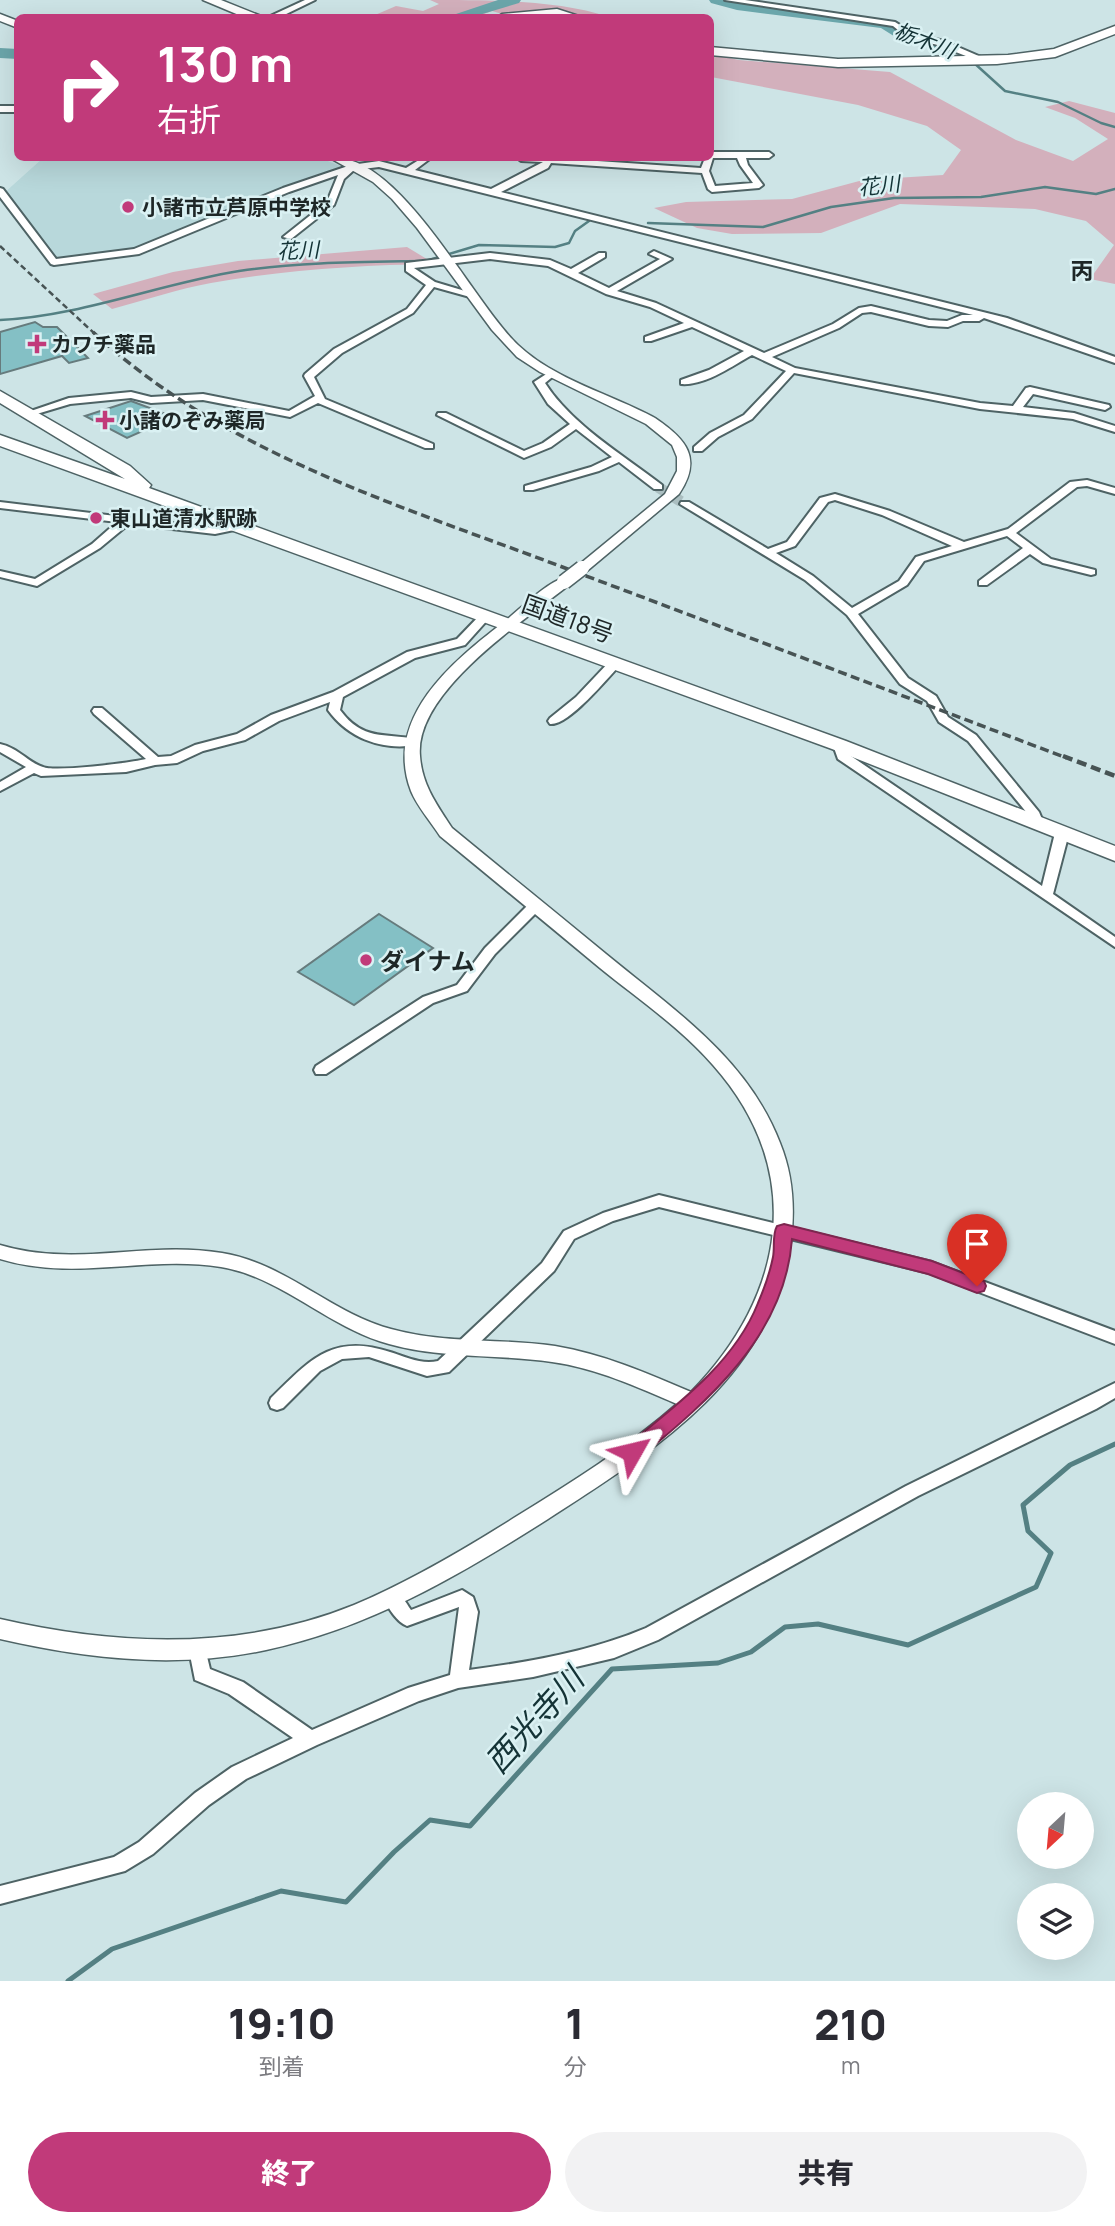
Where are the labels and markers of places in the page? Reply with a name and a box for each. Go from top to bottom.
place label: 小諸市立芦原中学校 [142,193,331,221]
marker: 小諸市立芦原中学校 [120,199,136,215]
place label: カワチ薬品 [51,330,156,358]
marker: カワチ薬品 [29,336,45,352]
place label: 小諸のぞみ薬局 [119,406,266,434]
marker: 小諸のぞみ薬局 [97,412,113,428]
place label: 東山道清水駅跡 [110,504,257,532]
marker: 東山道清水駅跡 [88,510,104,526]
place label: ダイナム [380,944,475,977]
marker: ダイナム [358,952,374,968]
pin [947,1214,1007,1286]

